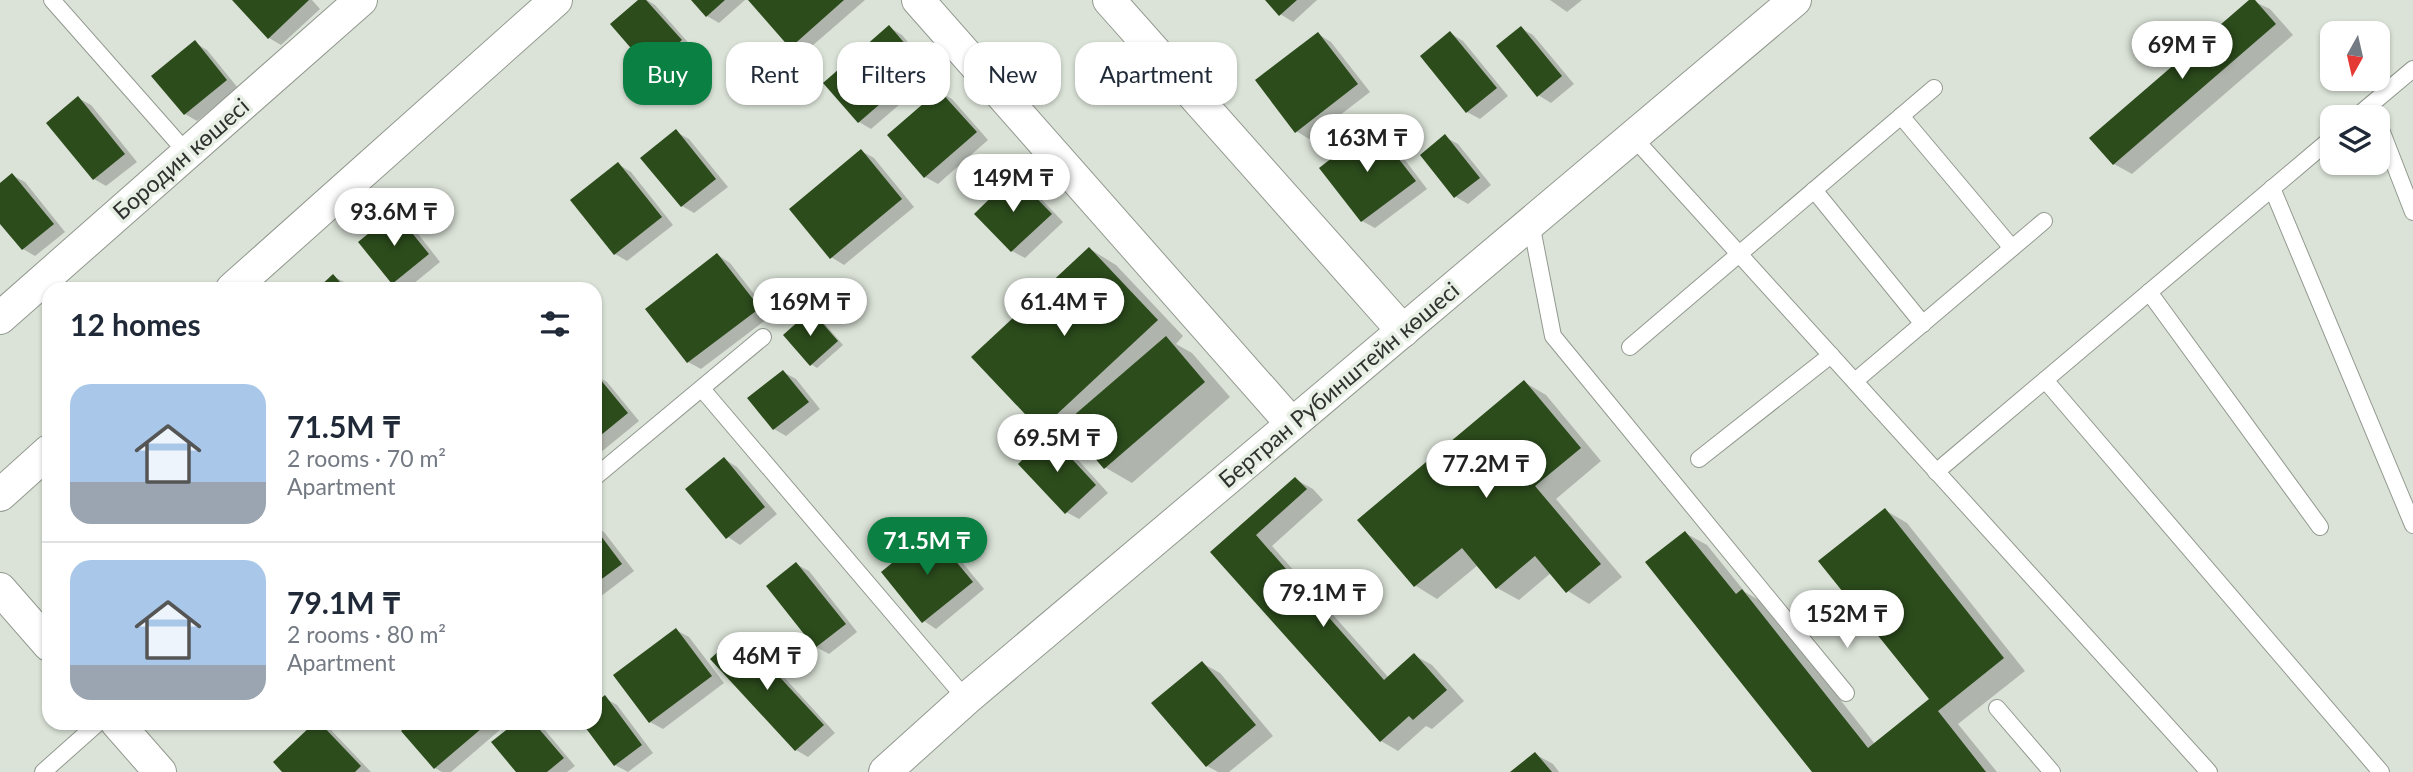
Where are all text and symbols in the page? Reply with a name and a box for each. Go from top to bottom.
north arrow [2320,21,2390,91]
map controls [2320,21,2390,175]
pin: 69M ₸ [2133,22,2231,81]
text: 69M ₸ [2148,30,2216,58]
chip: Buy [623,42,712,105]
chip: Rent [726,42,823,105]
chip: Filters [837,42,950,105]
chip: New [964,42,1061,105]
chip: Apartment [1075,42,1237,105]
street label: Бородин көшесі [107,92,254,225]
button: layers [2320,105,2390,175]
pin: 163M ₸ [1310,114,1424,174]
text: 163M ₸ [1326,123,1408,151]
pin: 149M ₸ [956,154,1070,214]
text: 149M ₸ [972,163,1054,191]
pin: 93.6M ₸ [329,188,459,248]
text: 93.6M ₸ [350,197,438,225]
street label: Бертран Рубинштейн көшесі [1212,275,1464,493]
pin: 169M ₸ [753,278,867,338]
pin: 61.4M ₸ [999,278,1129,338]
text: 169M ₸ [769,287,851,315]
text: 61.4M ₸ [1020,287,1108,315]
icon: filters [536,305,574,343]
text: 12 homes [70,306,201,342]
text: 71.5M ₸ [287,408,401,444]
icon: home [126,412,210,496]
pin: 69.5M ₸ [992,414,1122,474]
text: 69.5M ₸ [1013,423,1101,451]
pin: 77.2M ₸ [1421,440,1551,500]
text: 2 rooms · 70 m² [287,444,446,472]
text: 77.2M ₸ [1442,449,1530,477]
text: Apartment [287,472,395,500]
pin: 71.5M ₸ [862,518,992,577]
text: 71.5M ₸ [883,526,971,554]
pin: 79.1M ₸ [1258,570,1388,629]
text: 79.1M ₸ [1279,578,1367,606]
text: 79.1M ₸ [287,584,401,620]
icon: home [126,588,210,672]
pin: 152M ₸ [1790,590,1904,650]
text: 152M ₸ [1806,599,1888,627]
text: 2 rooms · 80 m² [287,620,446,648]
pin: 46M ₸ [718,632,816,692]
text: 46M ₸ [733,641,801,669]
text: Apartment [287,648,395,676]

